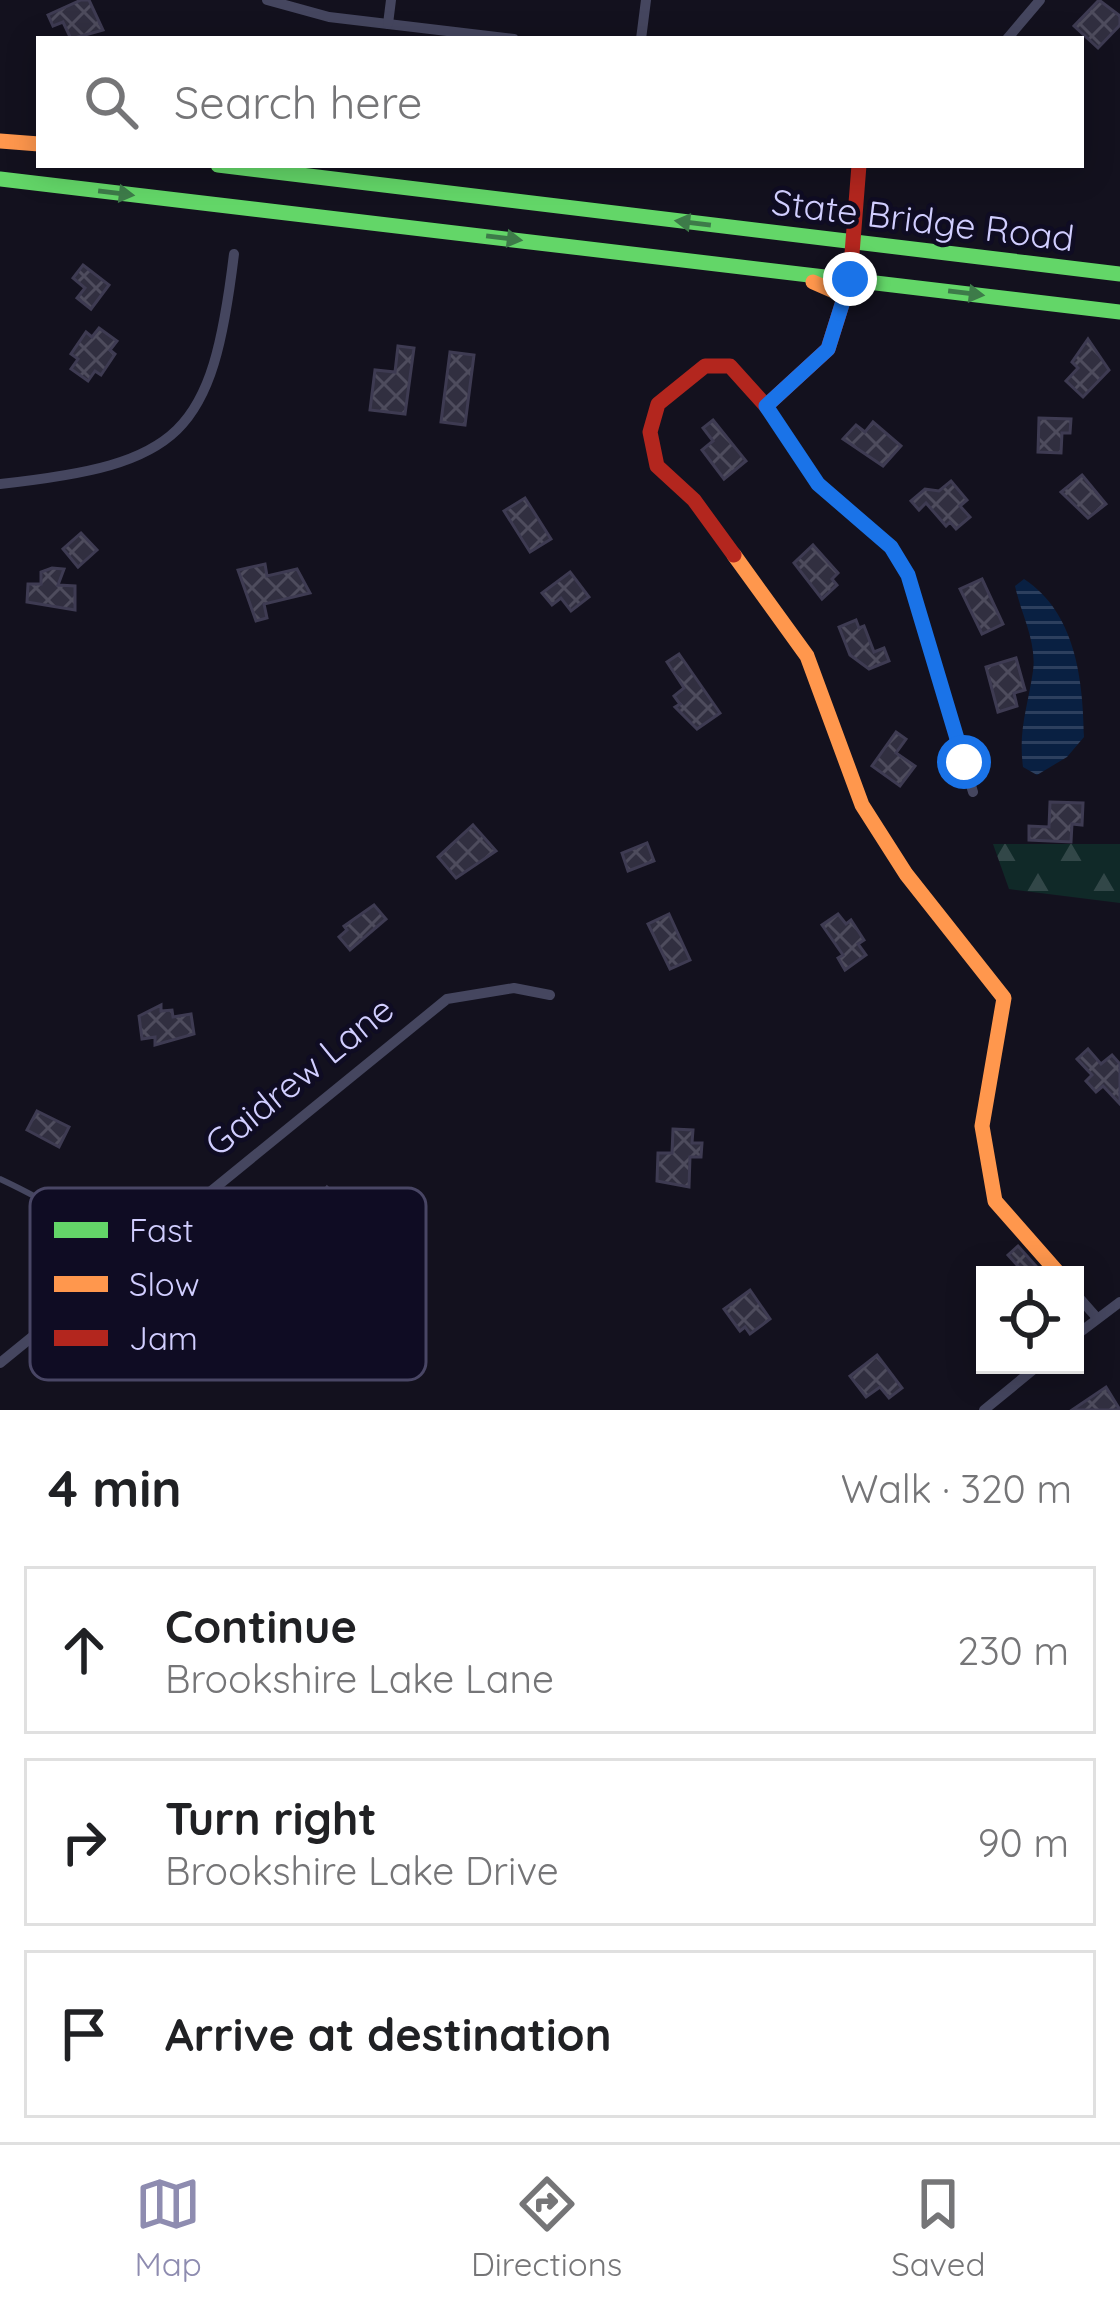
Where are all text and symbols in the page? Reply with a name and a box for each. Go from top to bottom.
search box [36,36,1084,168]
icon: search [78,69,144,135]
text: Search here [174,74,422,130]
street label: State Bridge Road [769,179,1077,260]
one-way arrow [98,184,135,203]
one-way arrow [673,213,711,232]
one-way arrow [485,229,523,248]
route end [823,252,877,306]
one-way arrow [948,284,985,303]
route start [937,735,991,789]
street label: Gaidrew Lane [195,986,402,1165]
legend [30,1188,426,1380]
text: Fast [129,1209,194,1250]
text: Slow [129,1263,200,1304]
map controls [976,1266,1084,1374]
button: locate [976,1266,1084,1374]
text: Jam [129,1317,198,1358]
text: 4 min [48,1456,182,1520]
text: Walk · 320 m [841,1464,1072,1513]
text: Continue [165,1598,357,1654]
icon: ahead [51,1617,117,1683]
text: 230 m [958,1626,1069,1675]
text: Brookshire Lake Lane [165,1654,554,1703]
text: Turn right [165,1790,377,1846]
icon: right [51,1809,117,1875]
text: 90 m [978,1818,1069,1867]
text: Brookshire Lake Drive [165,1846,559,1895]
icon: arrive [51,2001,117,2067]
text: Arrive at destination [165,2006,611,2062]
tab: Map [135,2171,202,2284]
tab: Directions [471,2171,622,2284]
tab: Saved [891,2171,985,2284]

